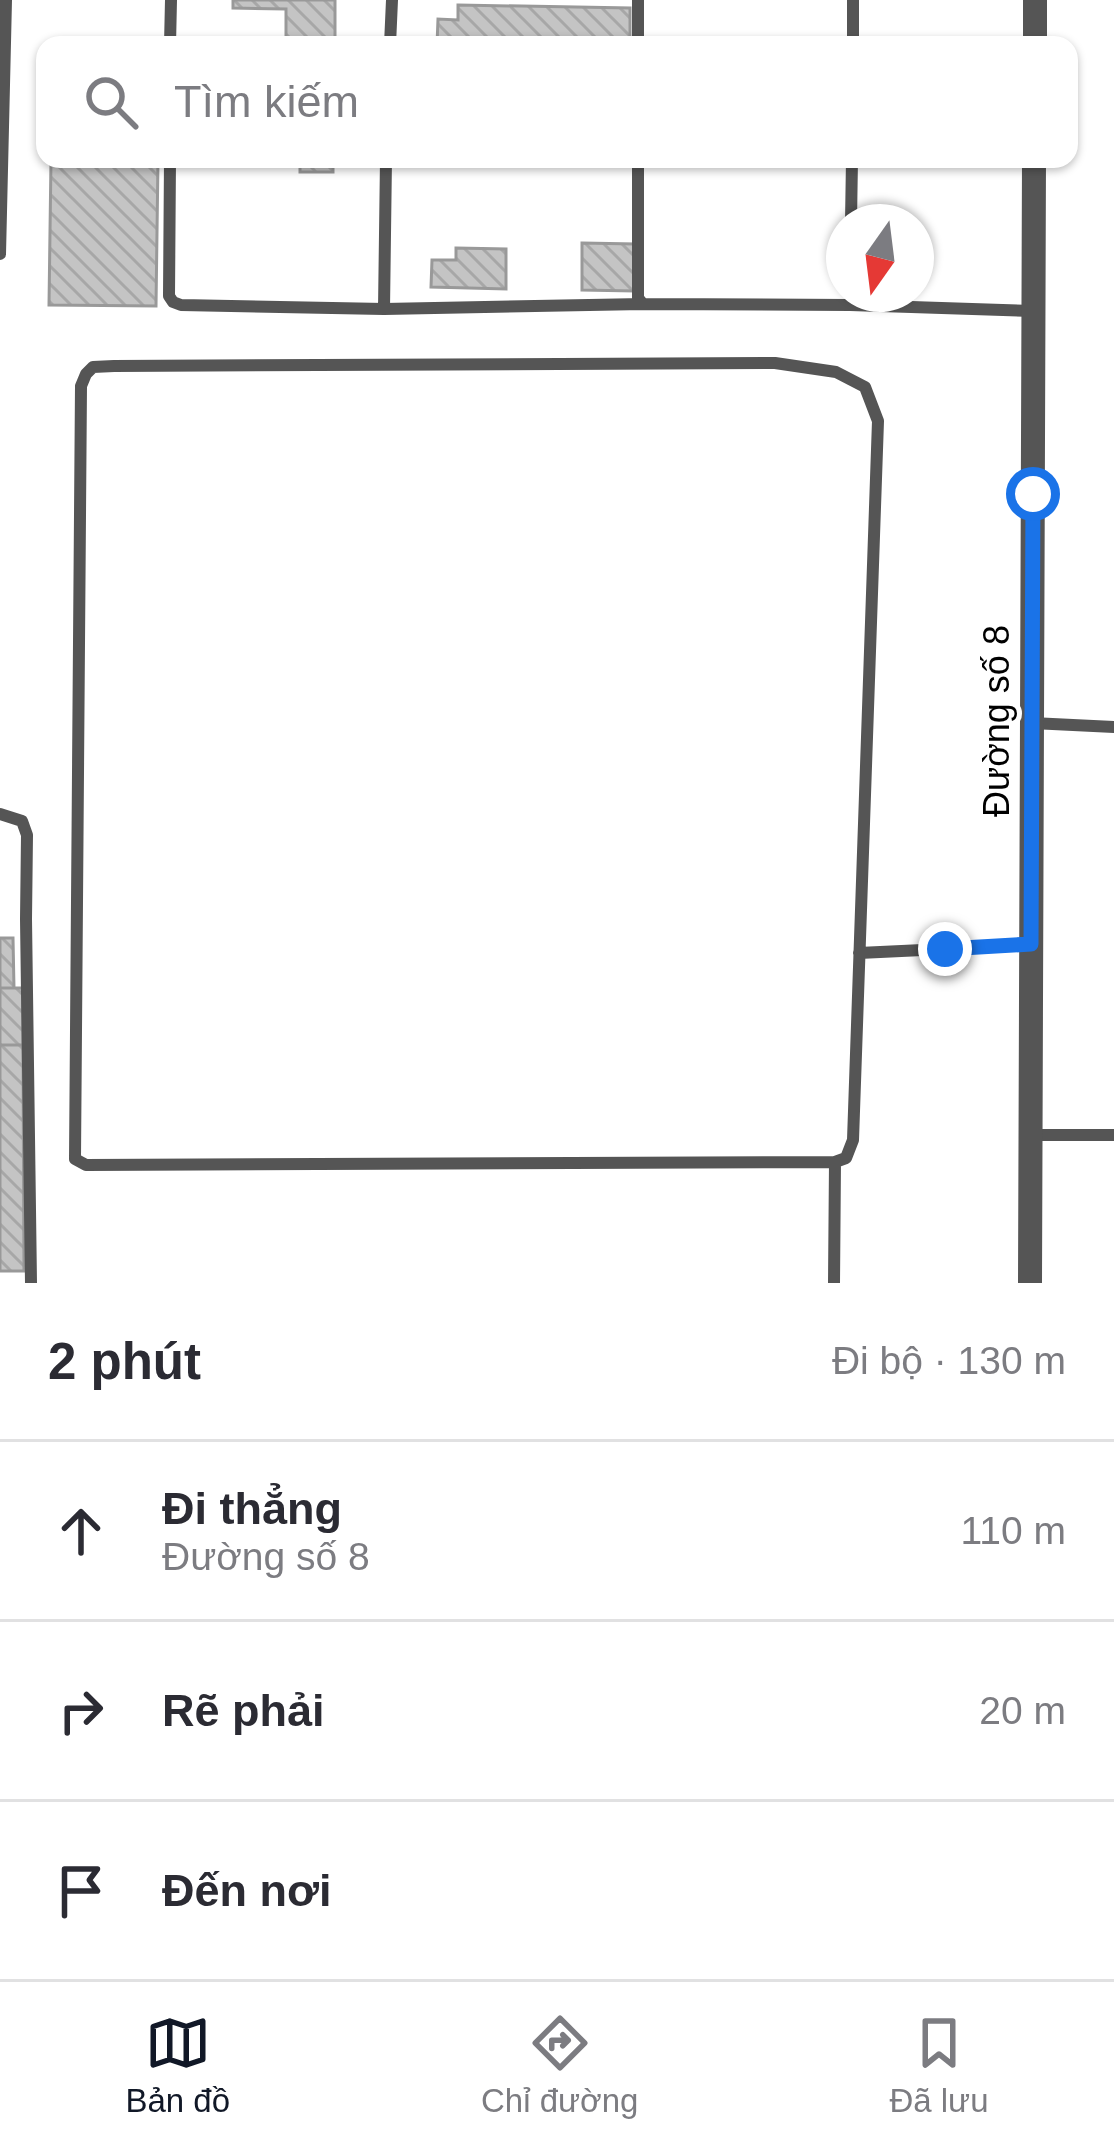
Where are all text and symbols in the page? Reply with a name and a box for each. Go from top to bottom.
search box [36,36,1078,168]
icon: search [78,69,144,135]
text: Tìm kiếm [174,76,359,127]
north arrow [826,204,934,312]
route start [1006,467,1060,521]
street label: Đường số 8 [976,625,1017,817]
route end [918,922,972,976]
text: 2 phút [48,1333,201,1390]
text: Đi bộ · 130 m [832,1339,1066,1382]
text: Đi thẳng [162,1483,342,1534]
icon: ahead [48,1498,114,1564]
text: 110 m [961,1509,1066,1552]
text: Đường số 8 [162,1535,370,1578]
icon: right [48,1678,114,1744]
text: Rẽ phải [162,1685,325,1736]
text: 20 m [979,1689,1066,1732]
icon: arrive [48,1858,114,1924]
text: Đến nơi [162,1865,332,1916]
tab: Bản đồ [125,2010,230,2120]
tab: Chỉ đường [481,2010,638,2120]
tab: Đã lưu [889,2010,989,2120]

